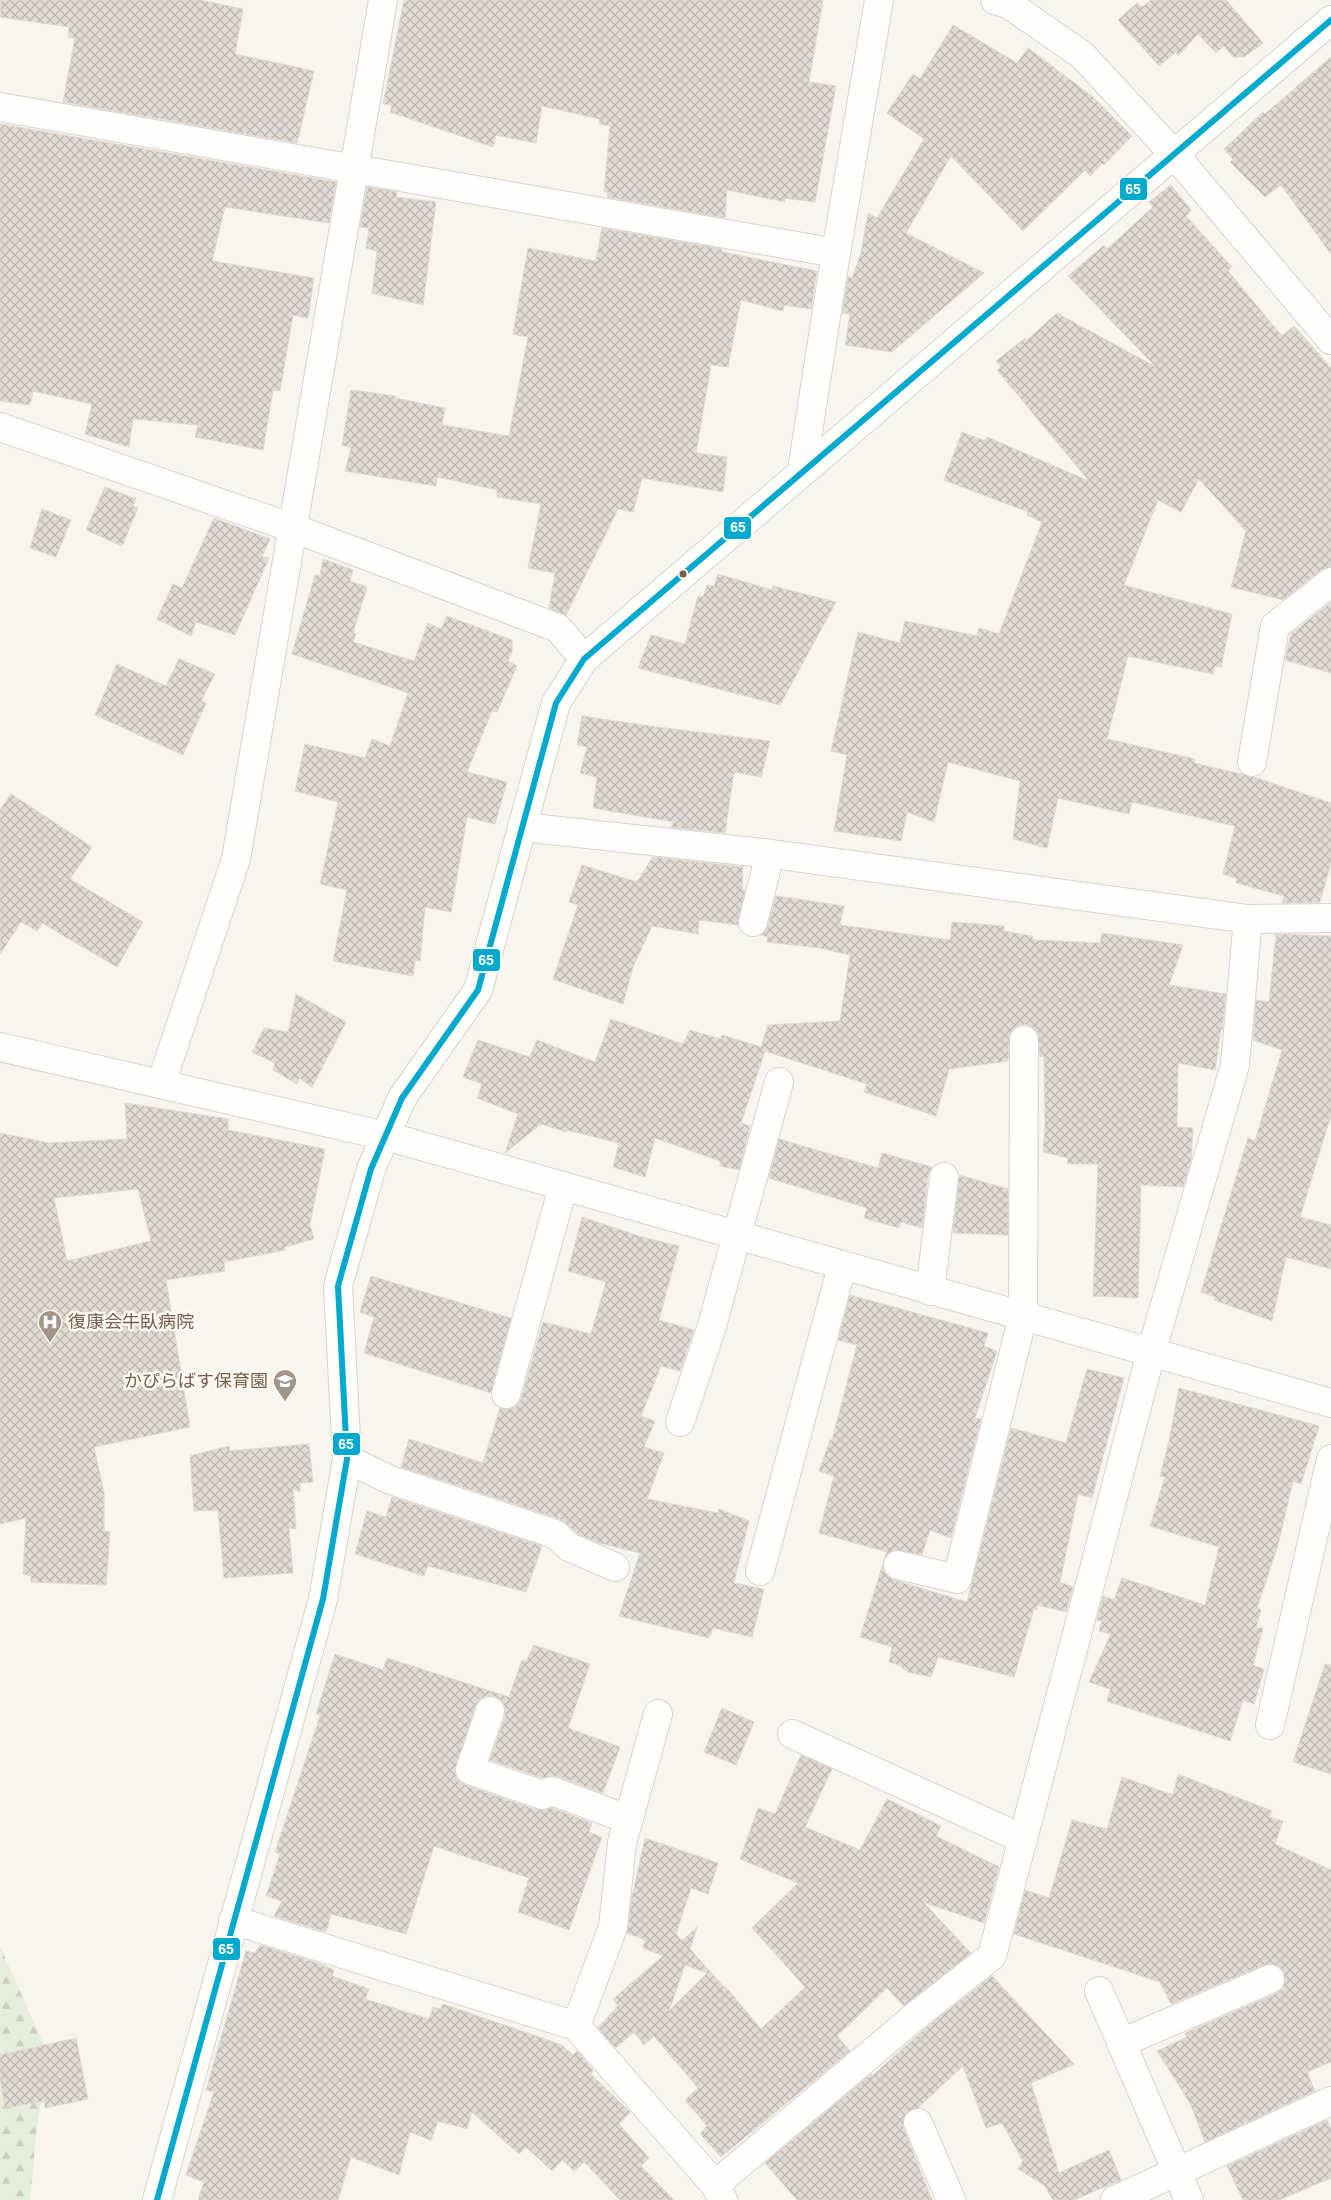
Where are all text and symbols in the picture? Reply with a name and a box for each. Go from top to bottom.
line badge: 65 [1119,177,1148,201]
text: 65 [1125,181,1141,197]
line badge: 65 [723,516,752,540]
text: 65 [730,519,746,535]
unlabelled marker [678,569,688,579]
line badge: 65 [472,948,501,972]
text: 65 [478,952,494,968]
hospital icon: 復康会牛臥病院 [37,1309,63,1343]
place label: 復康会牛臥病院 [68,1312,194,1332]
school or university icon: かぴらばす保育園 [272,1368,298,1402]
place label: かぴらばす保育園 [124,1371,268,1391]
line badge: 65 [332,1432,361,1456]
text: 65 [338,1436,354,1452]
line badge: 65 [212,1937,241,1961]
text: 65 [218,1941,234,1957]

